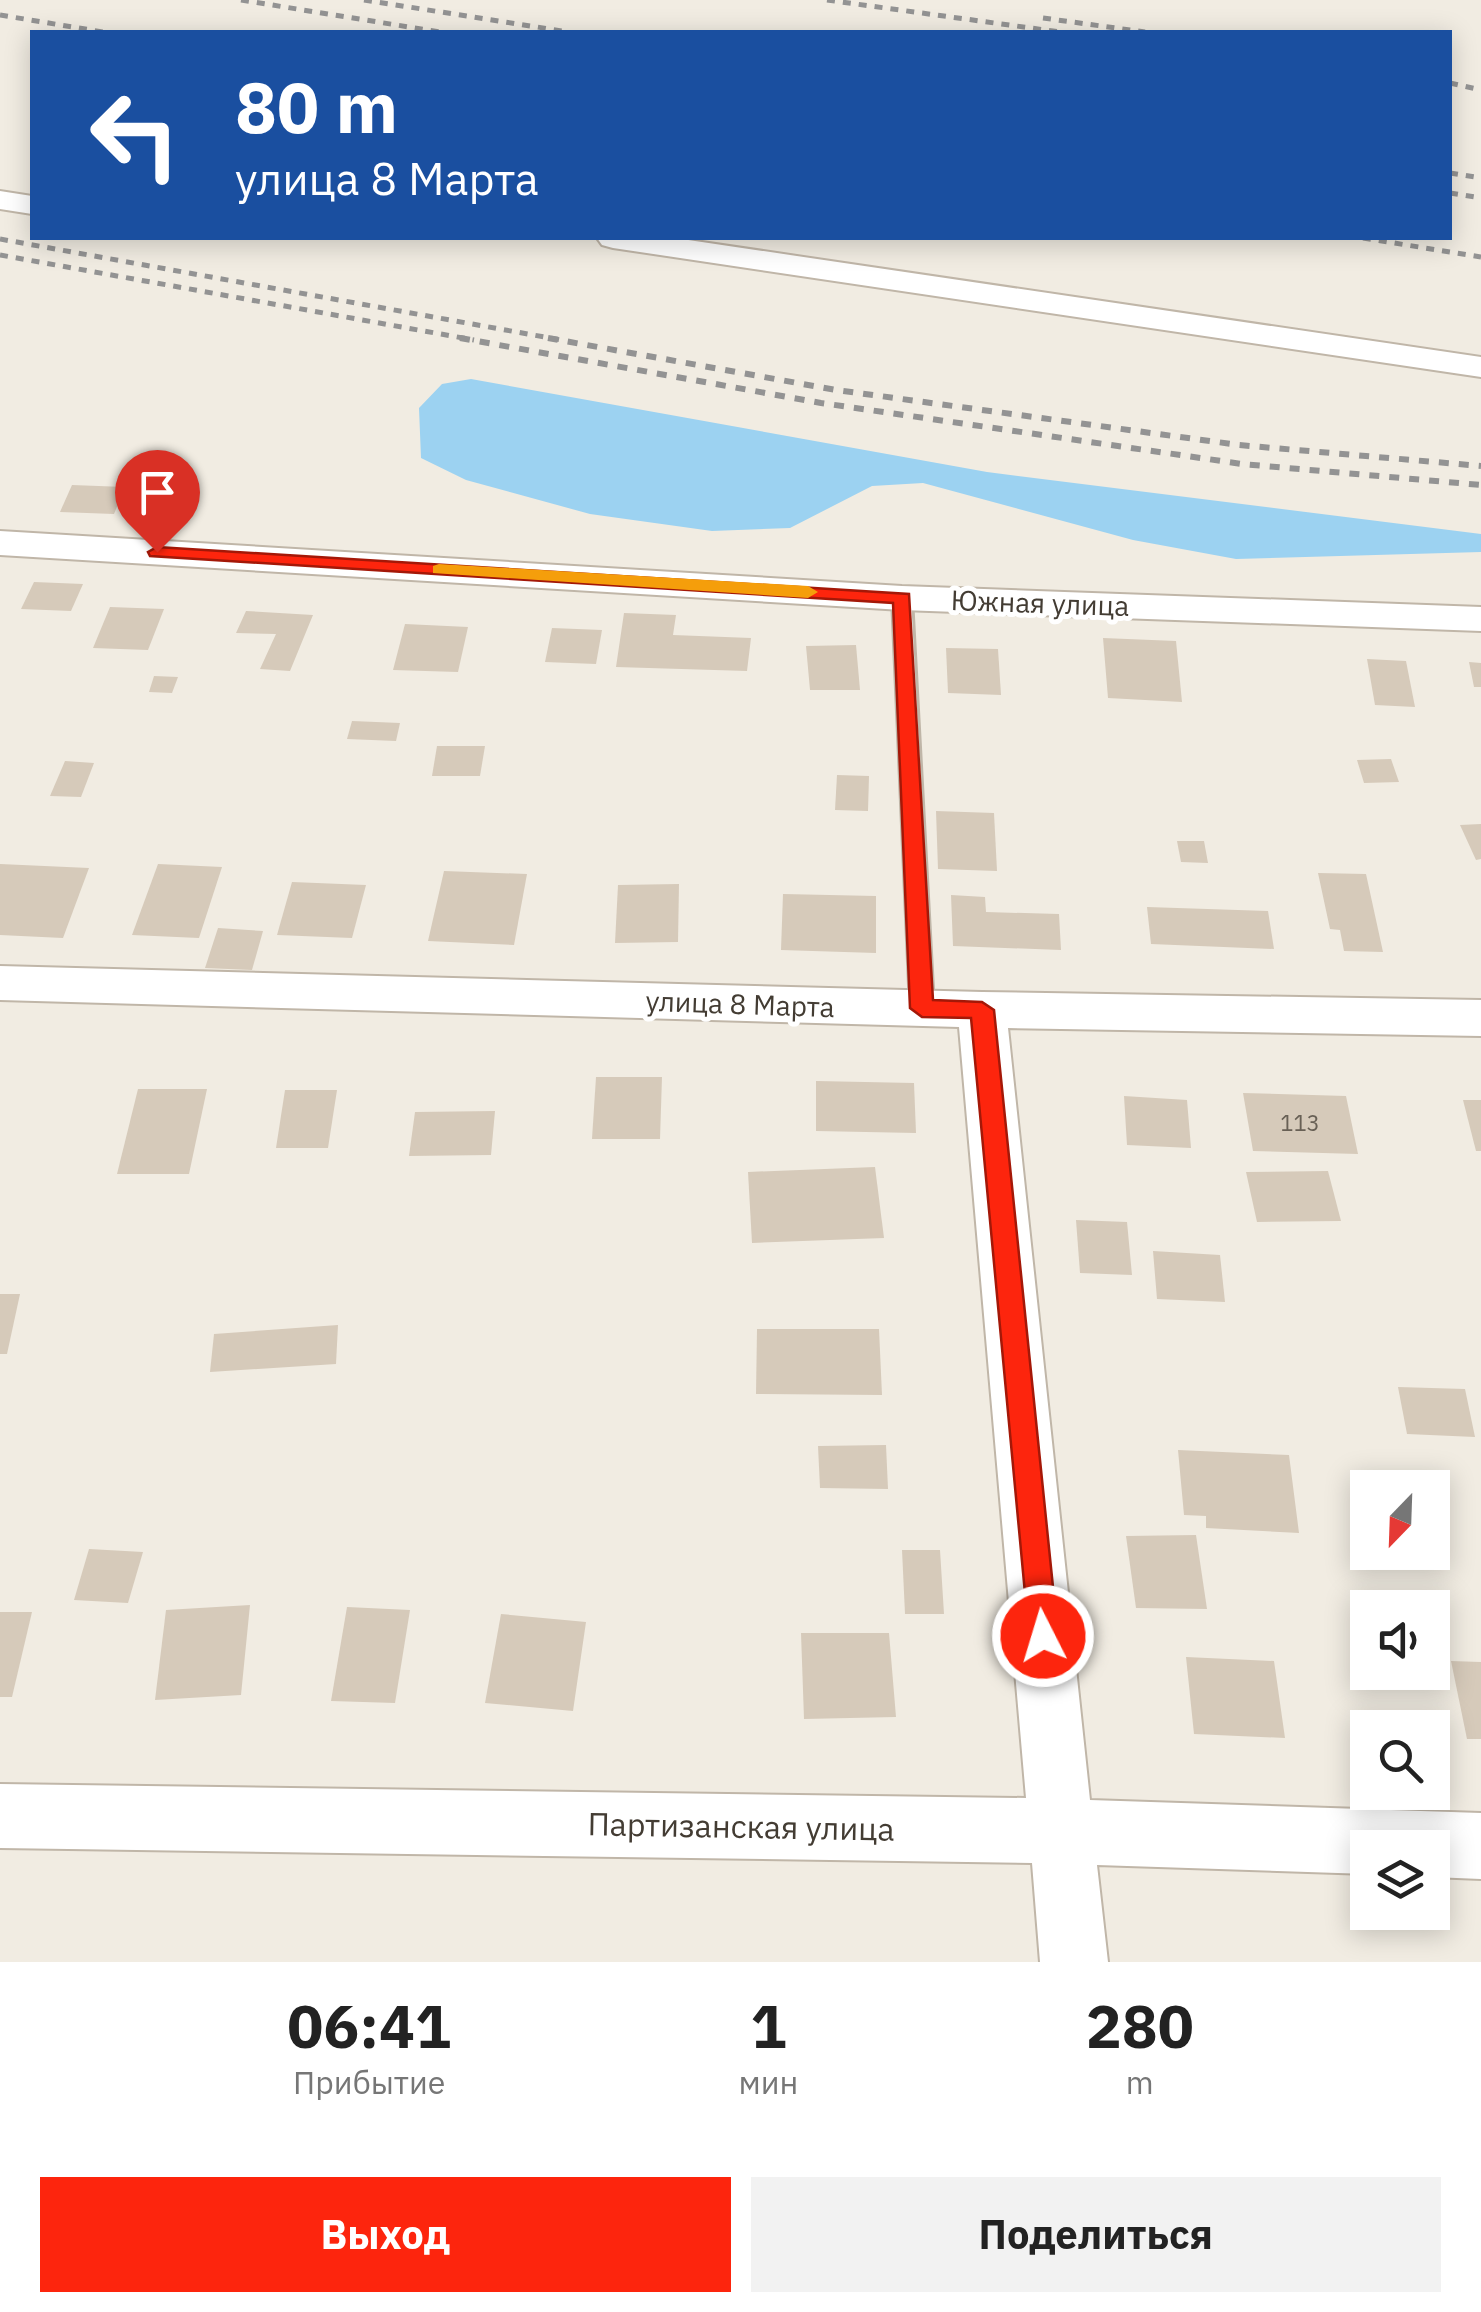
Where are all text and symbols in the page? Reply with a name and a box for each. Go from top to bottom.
text: 80 m [235,61,398,152]
icon: left [70,70,200,200]
text: улица 8 Марта [235,149,539,207]
pin [115,450,200,553]
icon: arrive [130,465,185,520]
street label: Южная улица [950,581,1130,624]
street label: улица 8 Марта [645,982,835,1025]
house number: 113 [1280,1108,1320,1137]
north arrow [1350,1470,1450,1570]
map controls [1350,1470,1450,1930]
position arrow [991,1584,1095,1688]
button: sound [1350,1590,1450,1690]
button: search [1350,1710,1450,1810]
street label: Партизанская улица [587,1802,895,1850]
button: layers [1350,1830,1450,1930]
text: 06:41 [287,1986,451,2065]
text: 1 [750,1986,786,2065]
text: 280 [1086,1986,1194,2065]
text: Прибытие [293,2061,445,2103]
text: мин [738,2061,798,2103]
text: m [1126,2061,1154,2103]
button: Выход [40,2177,731,2292]
button: Поделиться [751,2177,1441,2292]

